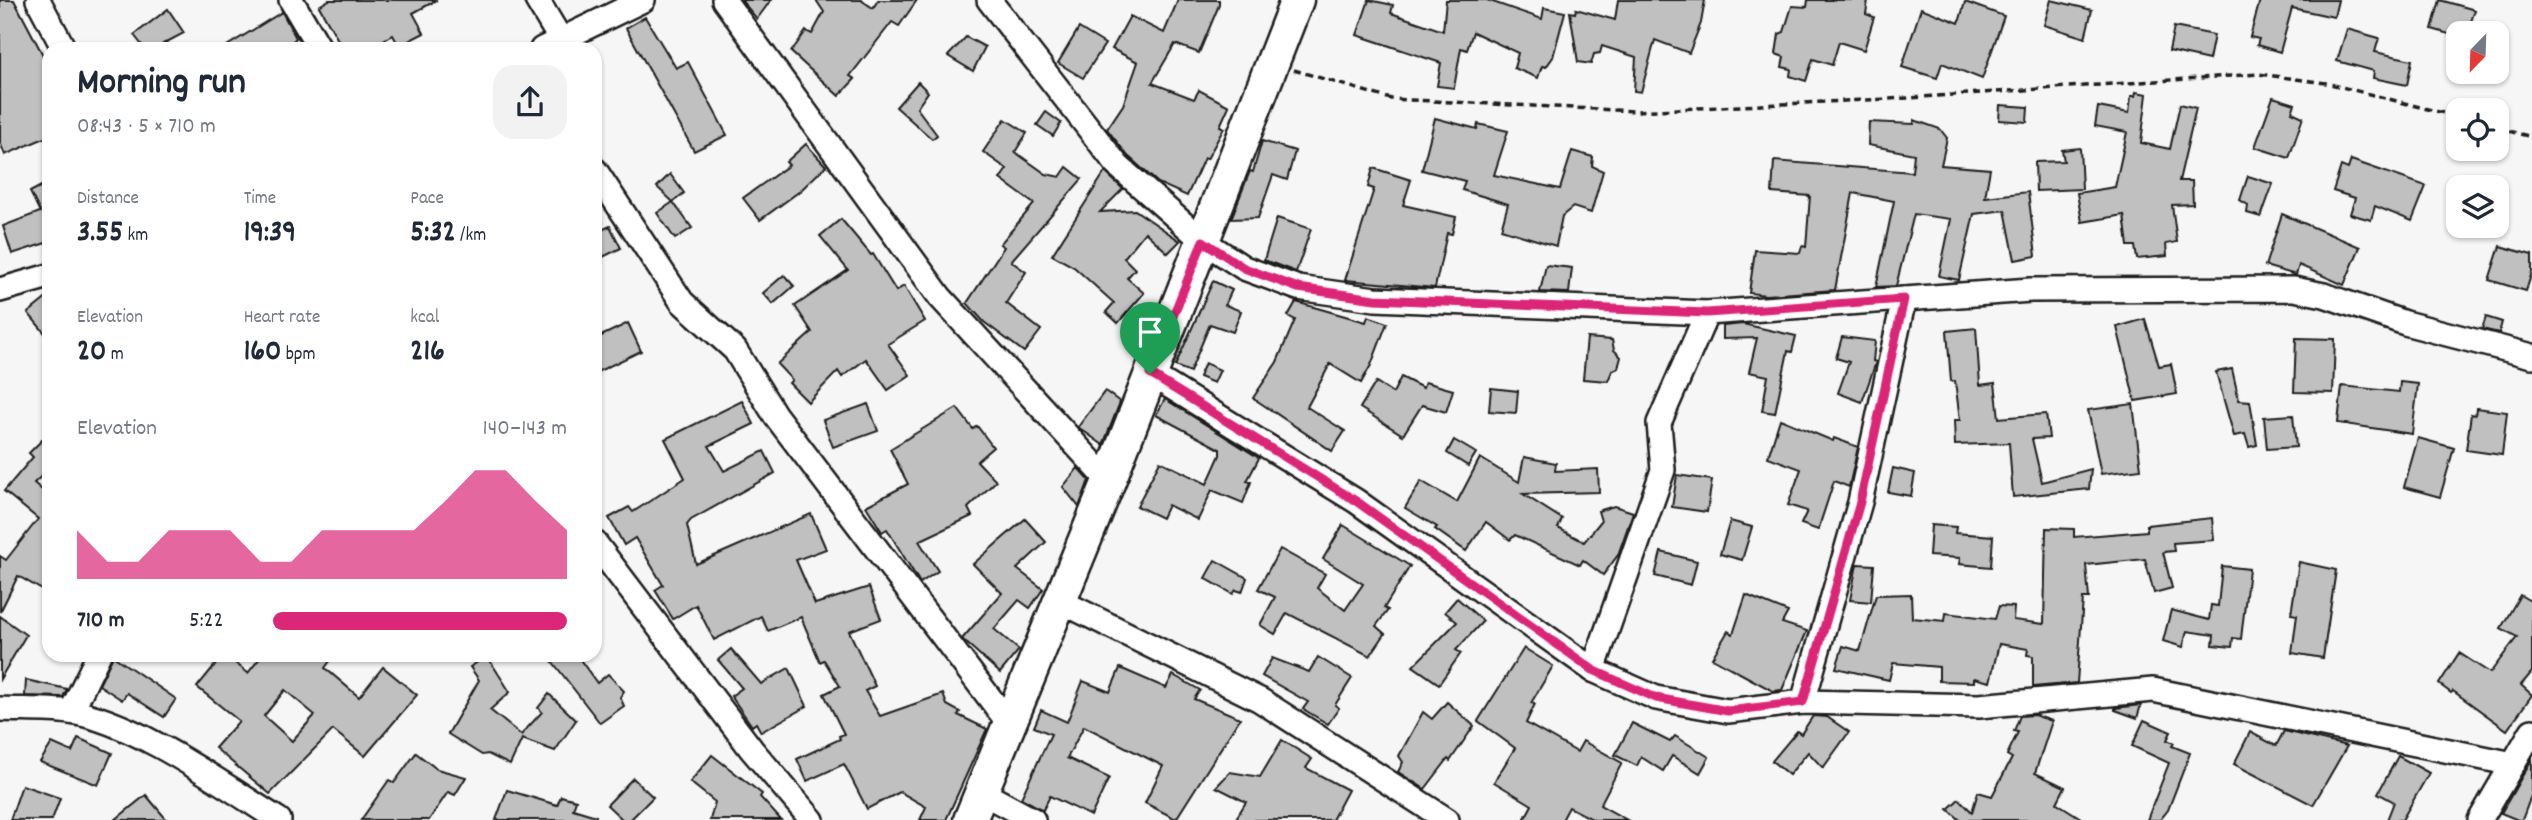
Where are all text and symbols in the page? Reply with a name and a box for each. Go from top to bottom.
north arrow [2446,21,2510,84]
map controls [2446,21,2509,238]
text: Morning run [77,57,246,112]
button: share [493,65,567,139]
button: locate [2446,98,2509,161]
text: 08:43 · 5 × 710 m [77,111,216,144]
button: layers [2446,175,2509,238]
text: Distance [77,186,139,213]
text: Time [244,186,276,213]
text: Pace [410,186,444,213]
text: 3.55 [77,213,123,256]
text: 19:39 [244,213,296,256]
text: 5:32 [410,213,456,256]
text: km [123,223,148,250]
text: /km [456,223,486,250]
pin [1120,302,1180,374]
text: Elevation [77,305,143,332]
text: Heart rate [244,305,320,332]
text: kcal [410,305,439,332]
icon: arrive [1131,313,1169,351]
text: 20 [77,332,106,375]
text: 160 [244,332,281,375]
text: 216 [410,332,445,375]
text: m [106,342,124,369]
text: bpm [281,342,316,369]
text: Elevation [77,413,157,446]
text: 140–143 m [483,413,567,446]
text: 710 m [77,605,124,638]
text: 5:22 [189,605,224,638]

